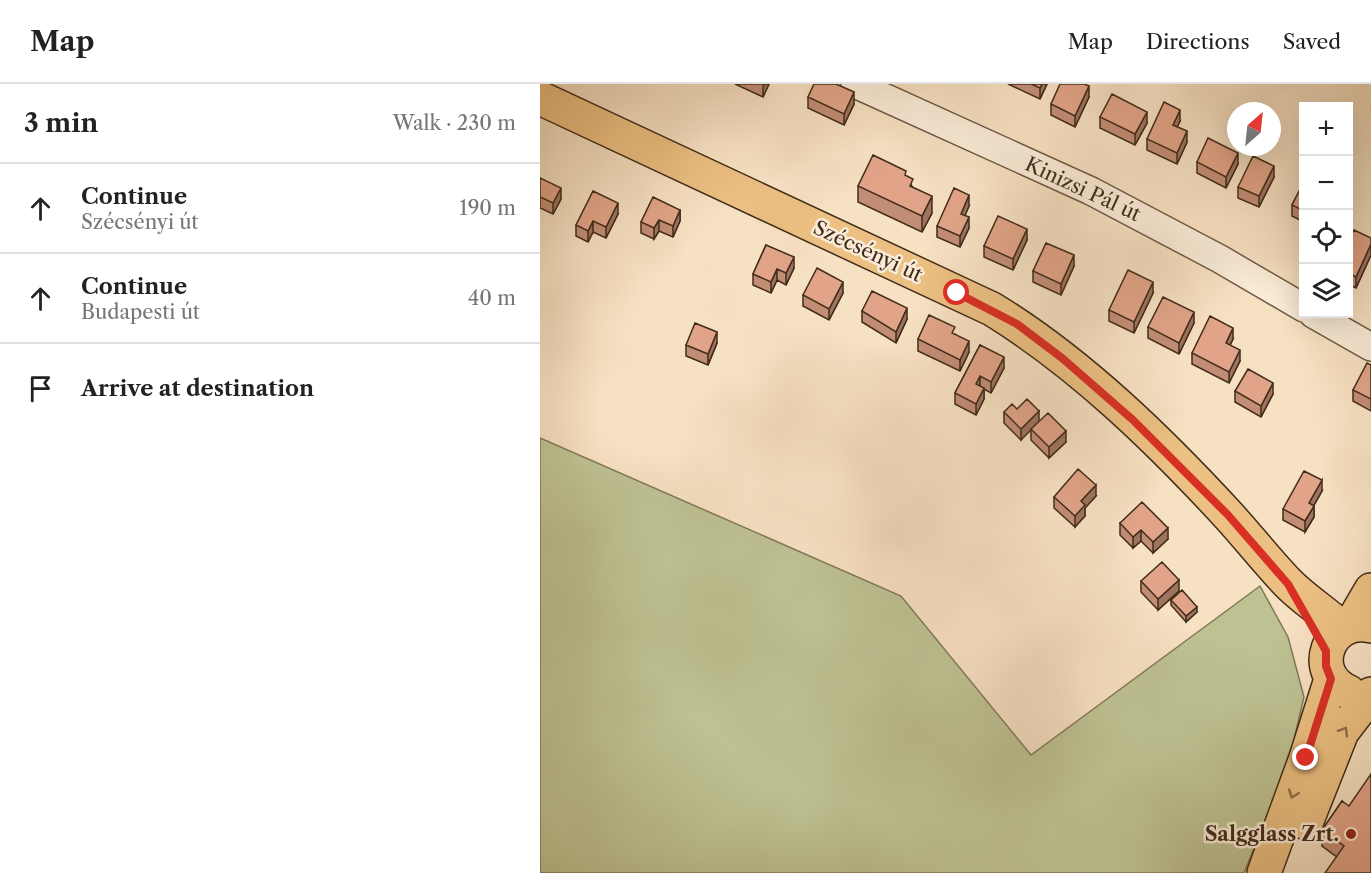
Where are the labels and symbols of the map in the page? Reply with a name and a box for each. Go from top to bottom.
north arrow [1227,102,1281,156]
street label: Kinizsi Pál út [1021,152,1145,226]
street label: Szécsényi út [810,215,926,287]
route start [943,279,969,305]
one-way arrow [1336,727,1348,737]
route end [1292,744,1318,770]
one-way arrow [1287,788,1300,799]
place label: Salgglass Zrt. [1205,822,1339,846]
marker: Salgglass Zrt. [1344,827,1358,841]

